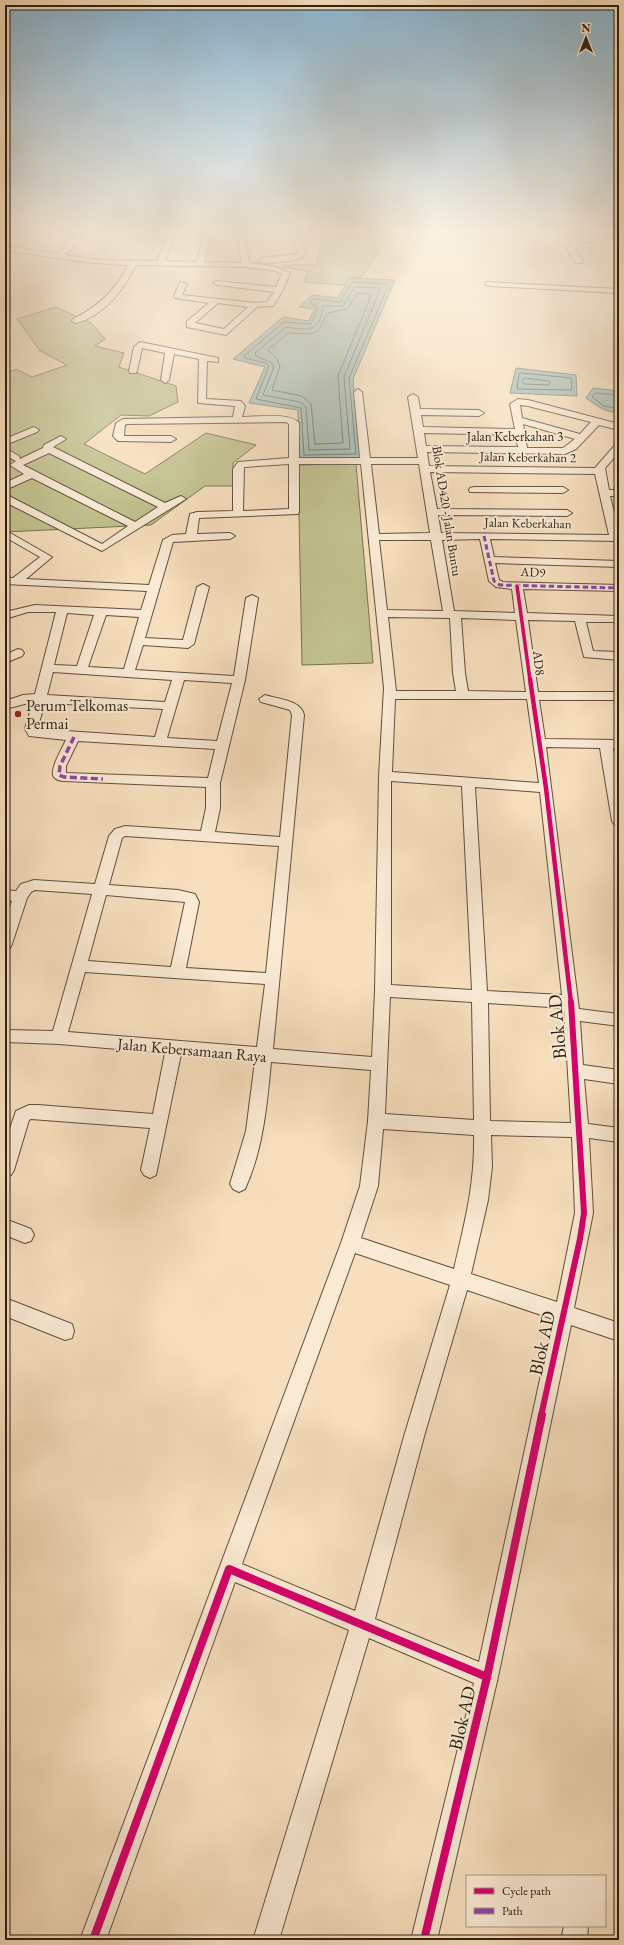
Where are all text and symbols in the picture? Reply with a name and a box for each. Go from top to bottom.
north arrow [566,18,606,58]
text: N [582,21,591,35]
street label: Jalan Keberkahan 3 [466,428,563,445]
street label: Blok AD420 - Jalan Buntu [428,445,466,577]
street label: Jalan Keberkahan 2 [479,448,577,466]
street label: Jalan Keberkahan [483,514,572,532]
street label: AD9 [519,563,547,581]
street label: AD8 [529,649,549,676]
place label: Perum Telkomas Permai [26,695,128,734]
marker: Perum Telkomas Permai [13,709,23,719]
street label: Blok AD [542,994,572,1060]
street label: Jalan Kebersamaan Raya [114,1033,268,1067]
street label: Blok AD [523,1309,561,1377]
street label: Blok AD [443,1684,481,1752]
legend [466,1875,606,1927]
text: Cycle path [502,1883,551,1899]
text: Path [502,1903,523,1919]

